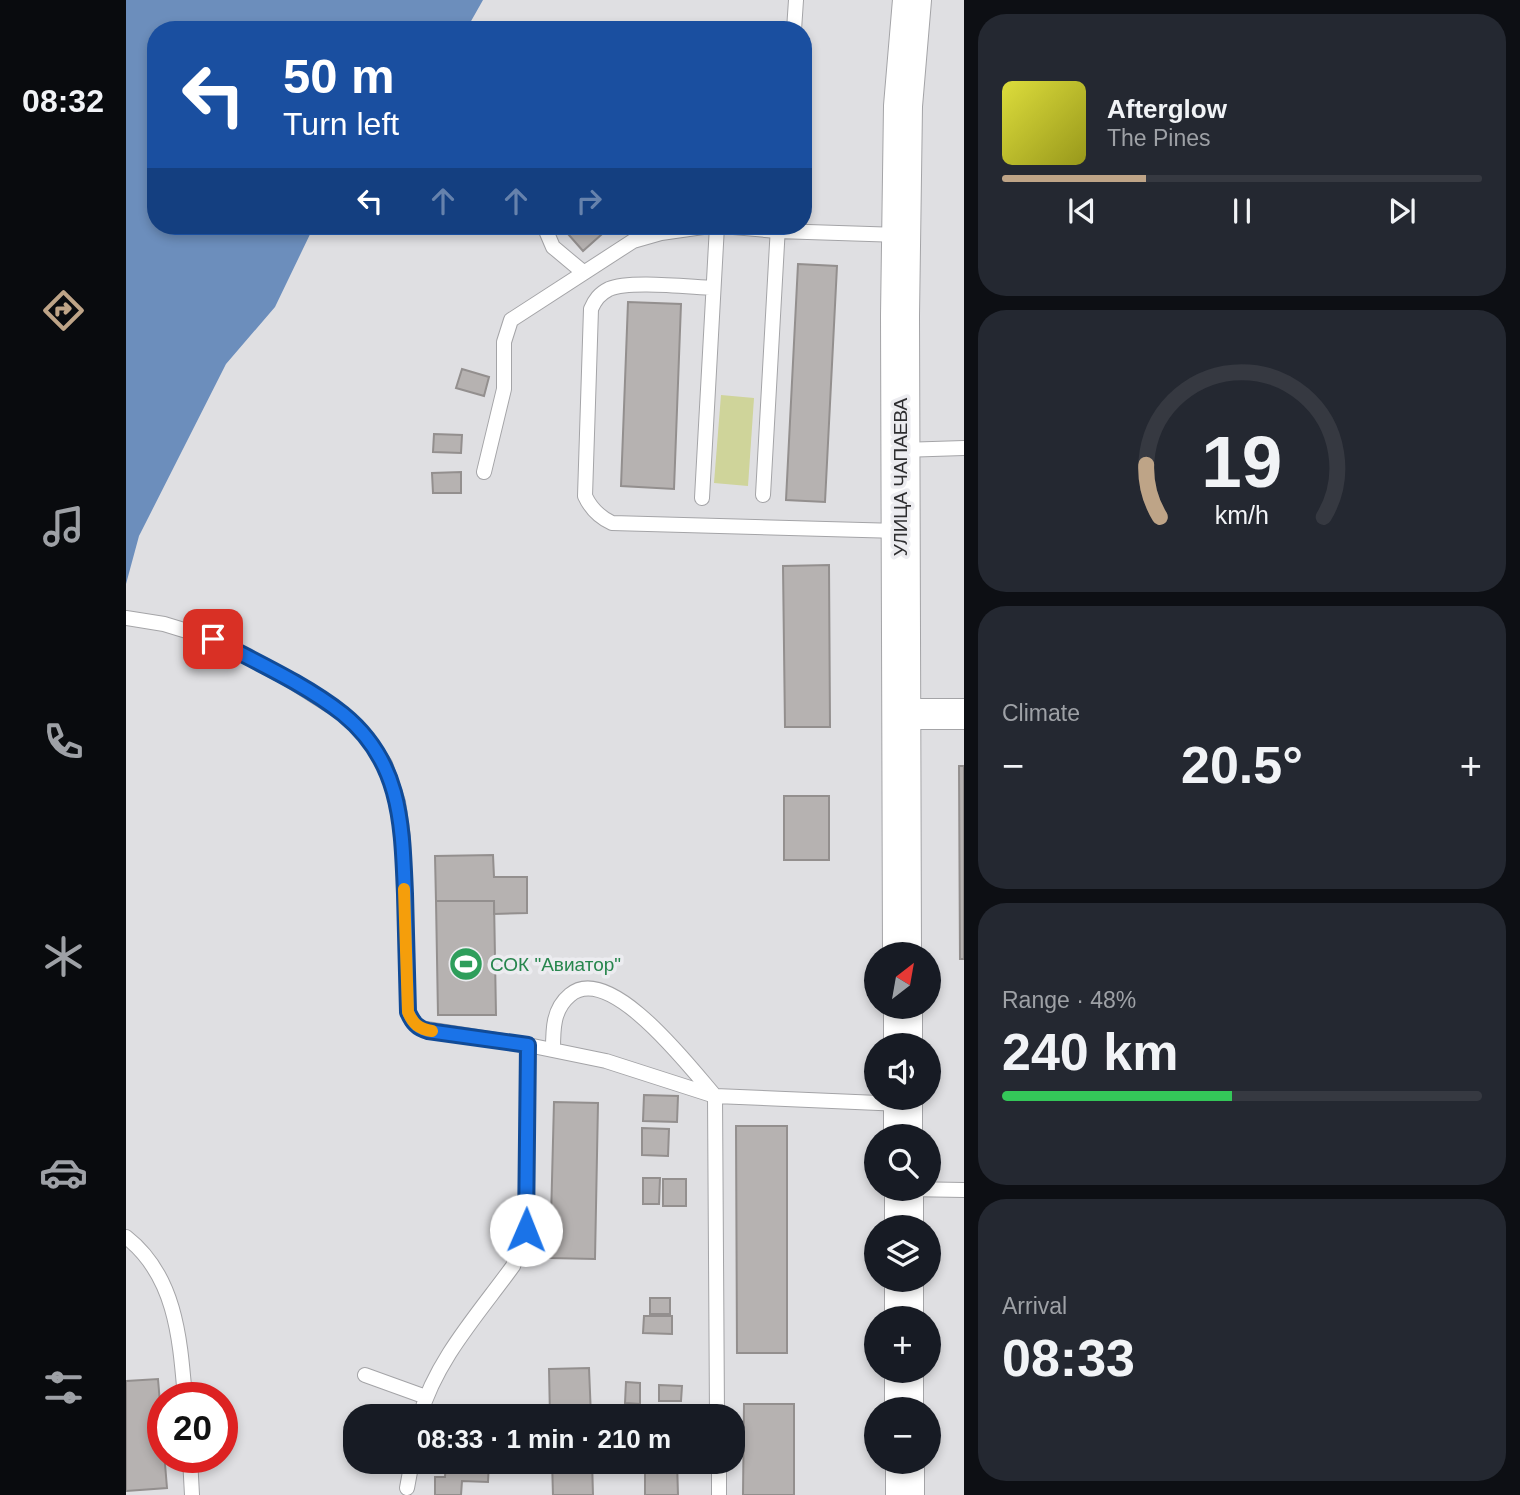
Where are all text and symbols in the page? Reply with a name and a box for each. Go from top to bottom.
icon: left [168,49,259,140]
text: 50 m [283,49,395,103]
text: 08:32 [22,83,104,119]
text: Afterglow [1107,94,1227,124]
text: Turn left [283,106,399,142]
text: The Pines [1107,125,1211,151]
icon: left [351,182,389,220]
icon: ahead [424,182,462,220]
icon: ahead [497,182,535,220]
icon: right [570,182,608,220]
icon: previous [1063,192,1101,230]
icon: pause [1223,192,1261,230]
icon: next [1383,192,1421,230]
icon: directions [39,286,88,335]
street label: УЛИЦА ЧАПАЕВА [890,397,911,556]
text: 19 [1202,422,1282,503]
text: km/h [1215,501,1269,529]
icon: music [39,502,88,551]
pin [183,609,243,669]
icon: arrive [194,620,232,658]
text: Climate [1002,700,1080,726]
icon: phone [39,717,88,766]
text: 20.5° [1181,736,1303,794]
text: − [1002,745,1024,787]
text: + [1460,745,1482,787]
icon: climate [39,932,88,981]
north arrow [864,942,942,1018]
map controls [864,942,941,1474]
sports icon: СОК "Авиатор" [447,945,485,983]
place label: СОК "Авиатор" [490,954,621,975]
text: Range · 48% [1002,987,1136,1013]
text: 240 km [1002,1023,1178,1081]
button: sound [864,1033,941,1110]
button: search [864,1124,941,1201]
icon: car [39,1148,88,1197]
position arrow [489,1193,563,1267]
button: layers [864,1215,941,1292]
text: Arrival [1002,1293,1067,1319]
button: + [864,1306,941,1383]
text: 08:33 [1002,1329,1135,1387]
icon: filters [39,1363,88,1412]
speed limit sign: 20 [147,1382,238,1473]
button: − [864,1397,941,1474]
text: 08:33 · 1 min · 210 m [417,1424,671,1454]

